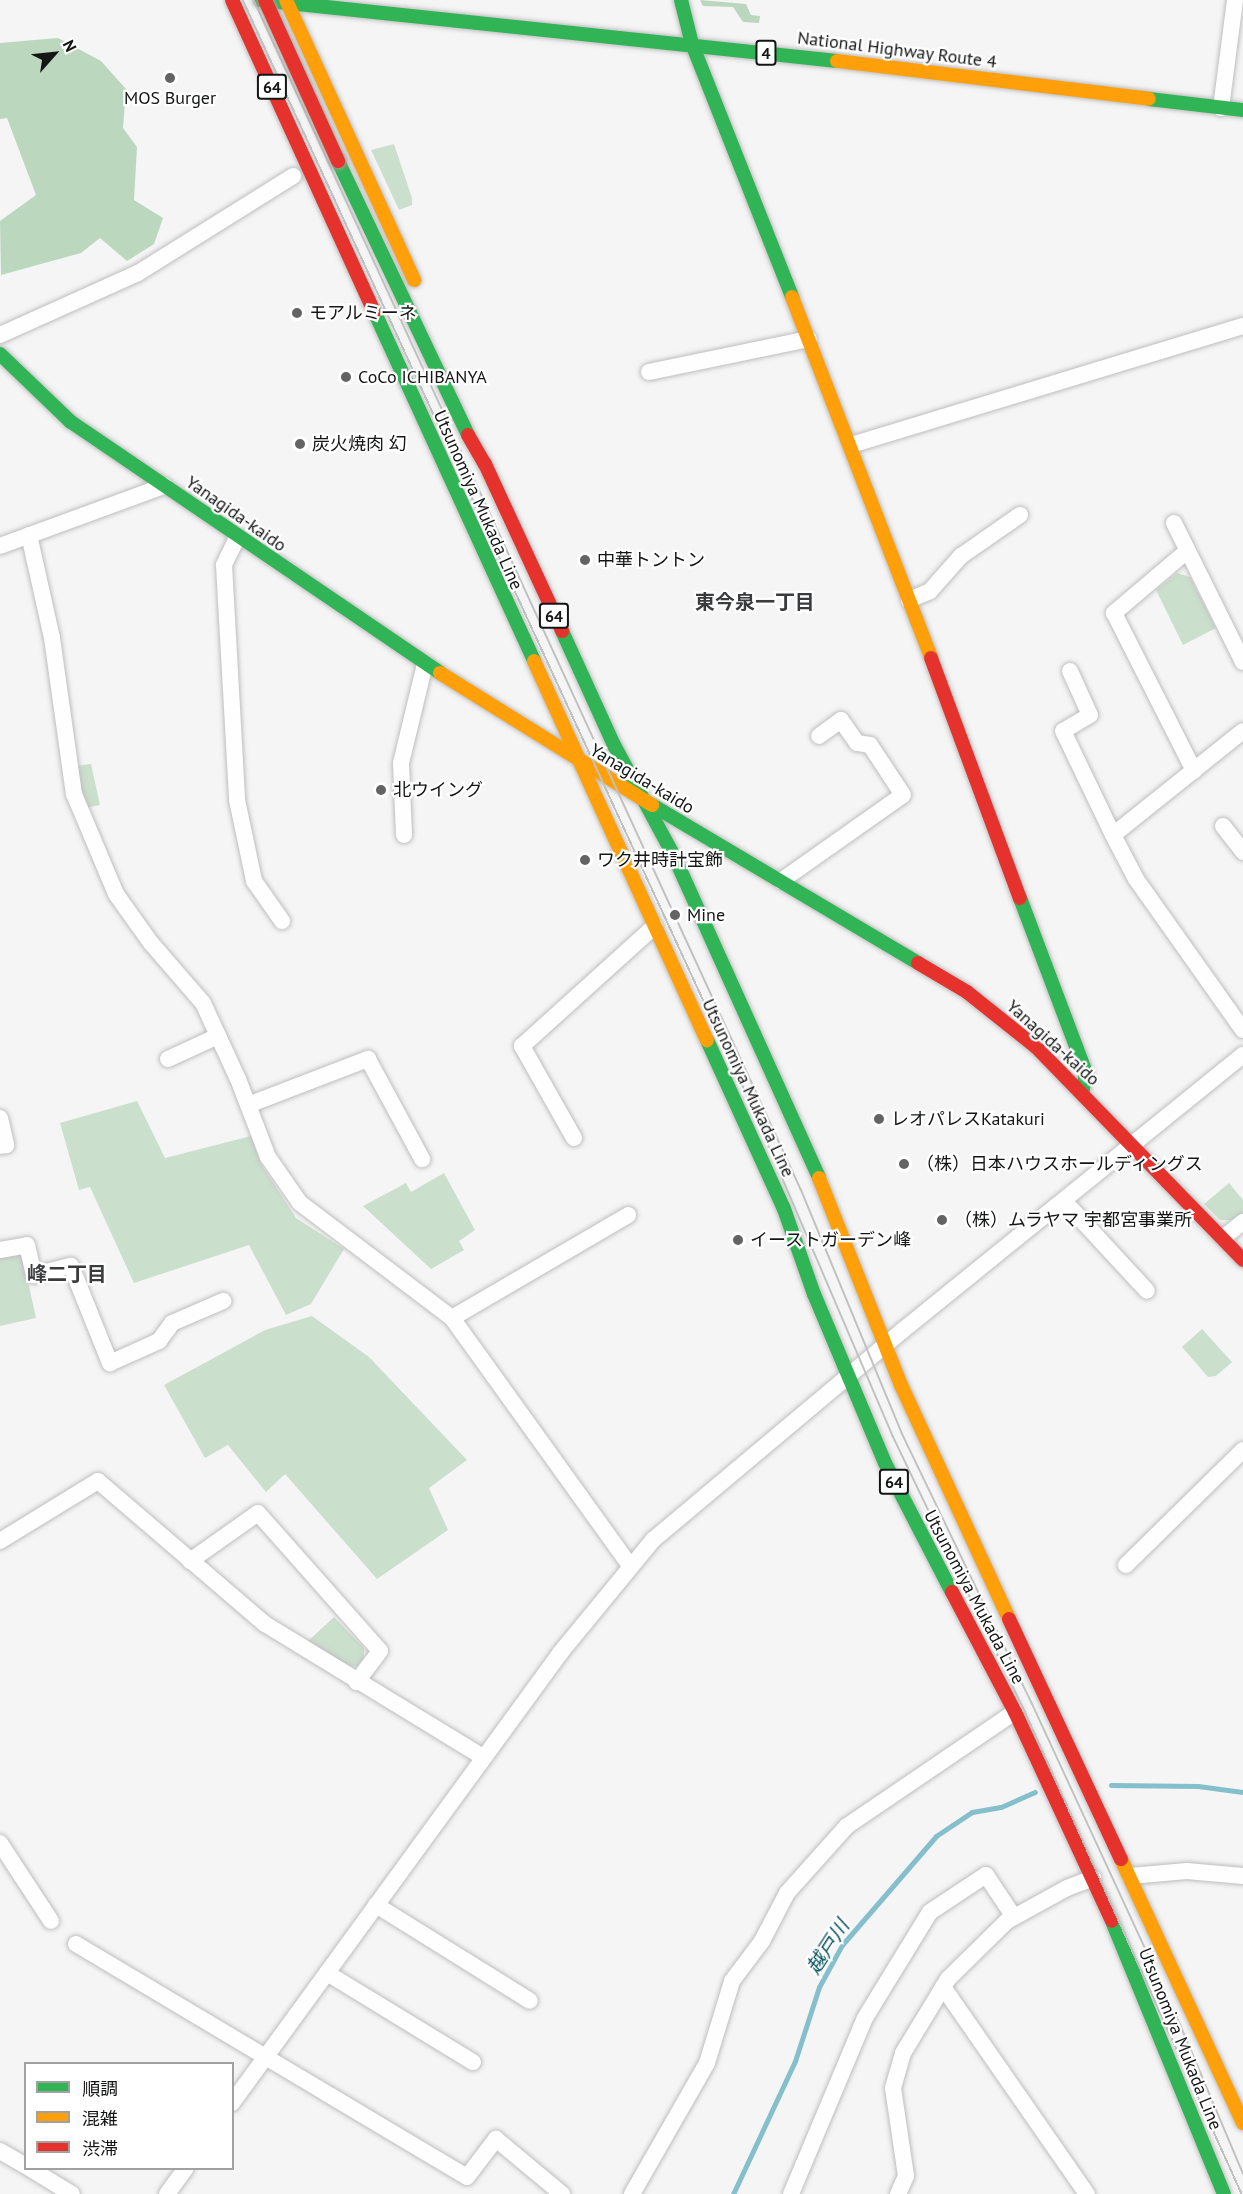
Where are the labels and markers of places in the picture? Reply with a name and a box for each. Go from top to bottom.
marker: MOS Burger [163,71,177,85]
place label: MOS Burger [124,87,216,109]
place label: モアルミーネ [309,302,417,324]
marker: モアルミーネ [290,306,304,320]
place label: CoCo ICHIBANYA [358,366,487,388]
marker: CoCo ICHIBANYA [339,370,353,384]
place label: 炭火焼肉 幻 [312,433,407,455]
marker: 炭火焼肉 幻 [293,437,307,451]
place label: 中華トントン [597,549,705,571]
marker: 中華トントン [578,553,592,567]
place label: 北ウイング [393,779,483,801]
marker: 北ウイング [374,783,388,797]
place label: ワク井時計宝飾 [597,849,723,871]
marker: ワク井時計宝飾 [578,853,592,867]
place label: Mine [687,904,725,926]
marker: Mine [668,908,682,922]
place label: レオパレスKatakuri [891,1108,1045,1130]
marker: レオパレスKatakuri [872,1112,886,1126]
place label: （株）日本ハウスホールディングス [916,1153,1204,1175]
marker: （株）日本ハウスホールディングス [897,1157,911,1171]
place label: （株）ムラヤマ 宇都宮事業所 [954,1209,1193,1231]
marker: （株）ムラヤマ 宇都宮事業所 [935,1213,949,1227]
place label: イーストガーデン峰 [750,1229,912,1251]
marker: イーストガーデン峰 [731,1233,745,1247]

